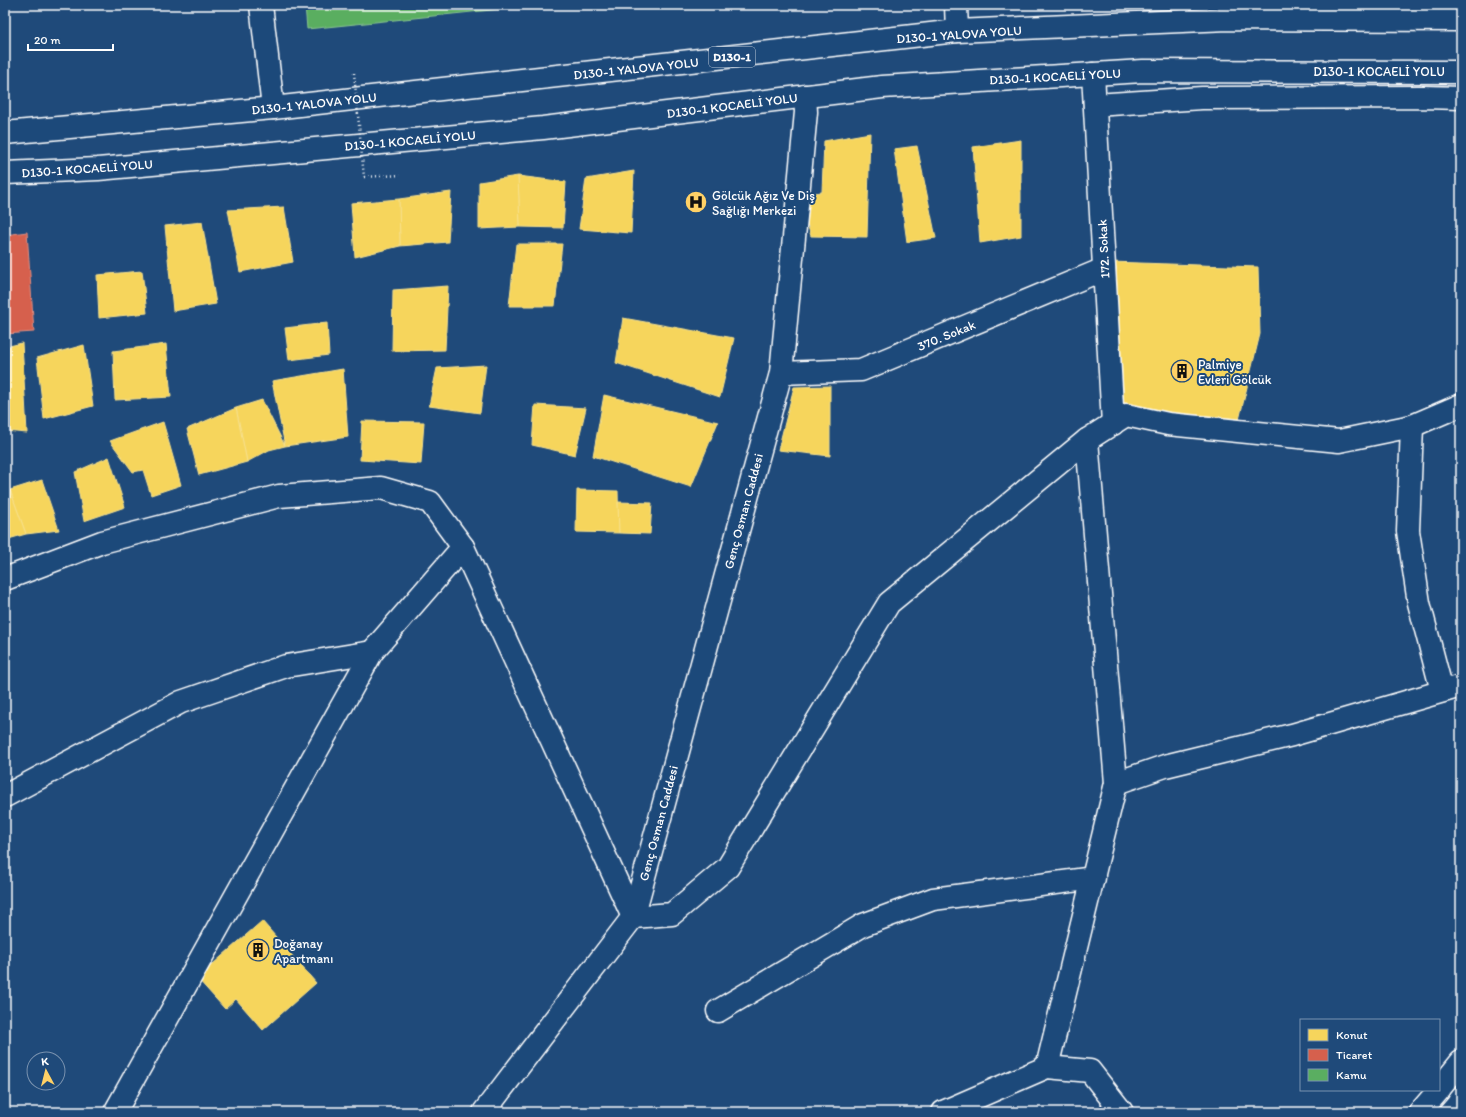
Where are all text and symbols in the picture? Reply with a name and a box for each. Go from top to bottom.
street label: D130-1 YALOVA YOLU [896,23,1022,46]
scale bar [28,26,113,52]
text: 20 m [34,33,61,47]
road number: D130-1 [709,47,755,67]
street label: D130-1 YALOVA YOLU [573,54,699,83]
street label: D130-1 KOCAELİ YOLU [1313,64,1445,79]
street label: D130-1 KOCAELİ YOLU [989,66,1121,87]
street label: D130-1 YALOVA YOLU [251,89,377,118]
street label: D130-1 KOCAELİ YOLU [666,90,798,121]
street label: D130-1 KOCAELİ YOLU [344,127,476,154]
street label: D130-1 KOCAELİ YOLU [21,156,153,181]
place label: Gölcük Ağız Ve Diş Sağlığı Merkezi [712,188,815,218]
hospital icon: Gölcük Ağız Ve Diş Sağlığı Merkezi [683,189,709,215]
street label: 172. Sokak [1094,219,1113,279]
street label: 370. Sokak [915,317,978,354]
place label: Palmiye Evleri Gölcük [1198,357,1272,387]
building icon: Palmiye Evleri Gölcük [1169,358,1195,384]
street label: Genç Osman Caddesi [721,452,766,570]
street label: Genç Osman Caddesi [636,764,681,882]
place label: Doğanay Apartmanı [274,936,333,966]
building icon: Doğanay Apartmanı [245,937,271,963]
legend [1300,1019,1440,1091]
text: Konut [1336,1028,1368,1042]
text: Ticaret [1336,1048,1373,1062]
north arrow [26,1051,66,1091]
text: K [41,1055,50,1068]
text: Kamu [1336,1068,1367,1082]

